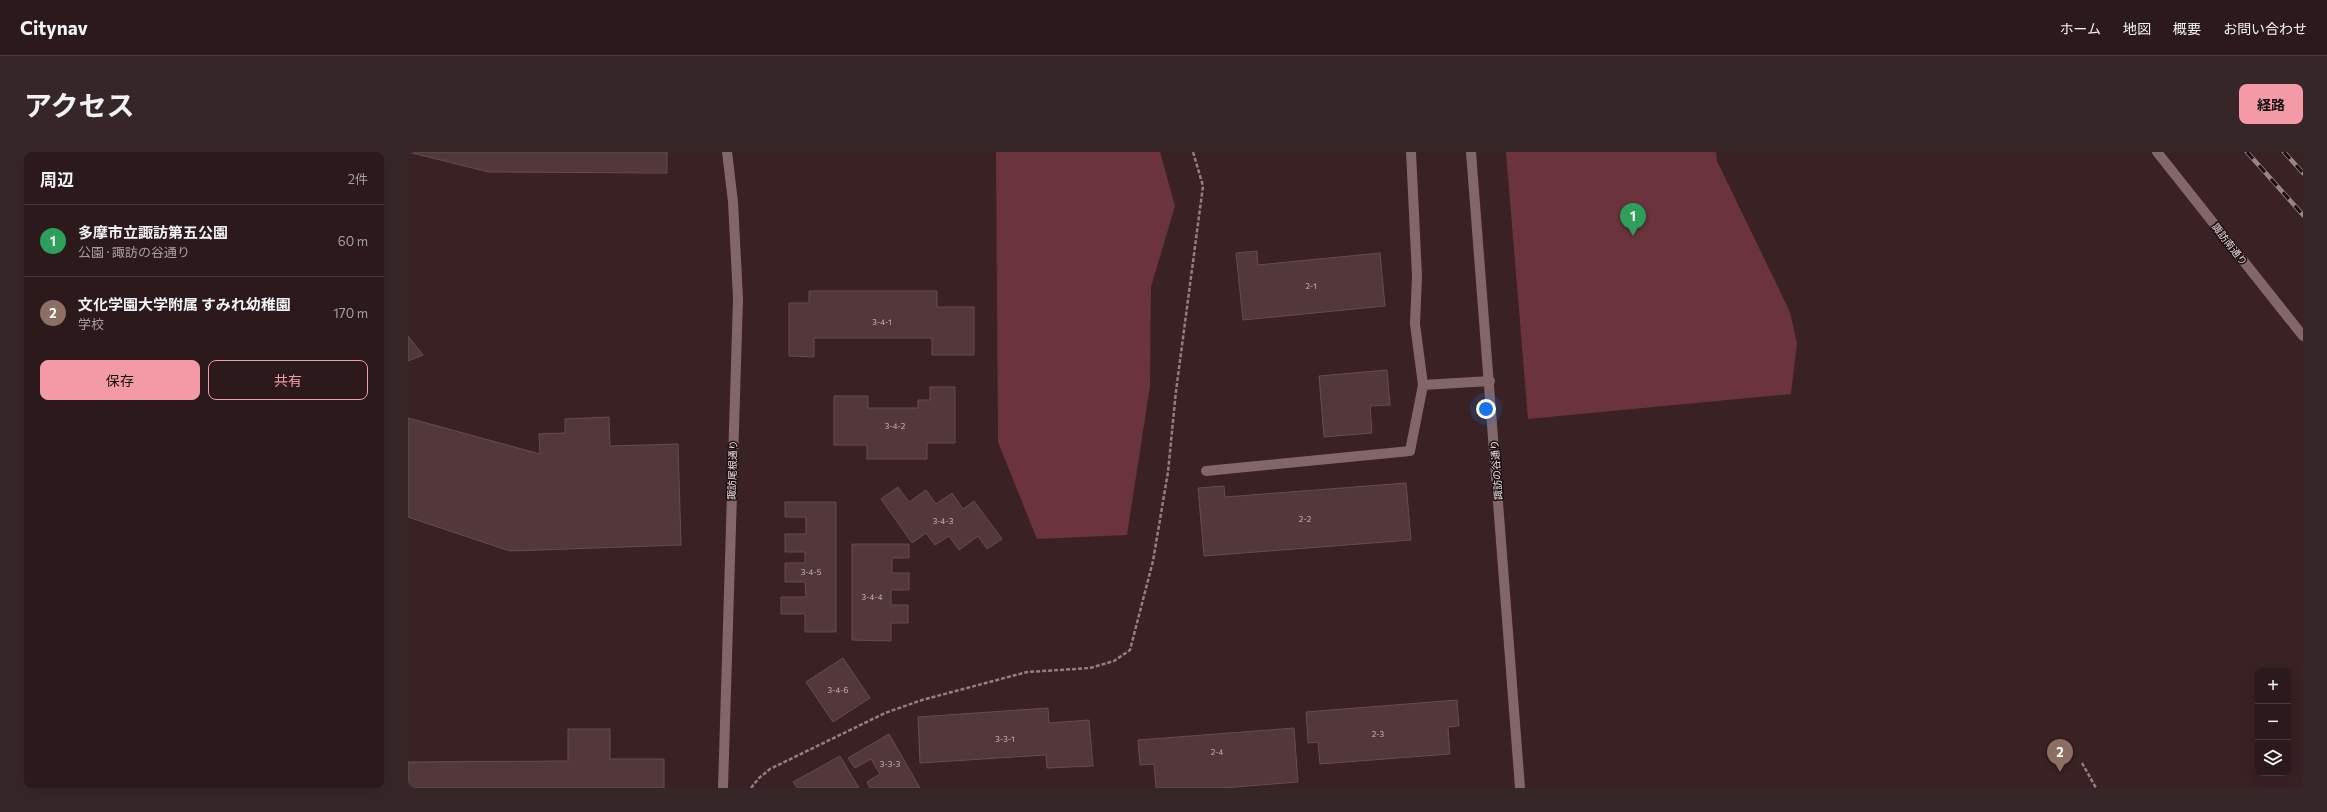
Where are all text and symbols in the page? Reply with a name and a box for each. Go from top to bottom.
text: Citynav [20,16,88,39]
text: ホーム [2059,20,2101,37]
text: 地図 [2123,20,2151,37]
text: 概要 [2173,20,2201,37]
text: お問い合わせ [2223,20,2307,37]
button: 経路 [2239,84,2303,124]
text: アクセス [24,88,135,122]
text: 周辺 [40,169,74,190]
text: 2件 [348,171,368,187]
pin: 1 [1620,203,1646,236]
street label: 諏訪南通り [2210,221,2250,267]
text: 多摩市立諏訪第五公園 [78,223,228,241]
text: 1 [50,233,56,249]
text: 60 m [338,233,368,249]
text: 公園 · 諏訪の谷通り [78,244,190,260]
house number: 2-1 [1305,281,1317,291]
text: 文化学園大学附属 すみれ幼稚園 [78,295,291,313]
text: 2 [49,305,57,321]
text: 170 m [333,305,368,321]
text: 学校 [78,316,104,332]
house number: 3-4-1 [872,317,892,327]
button: 保存 [40,360,200,400]
button: 共有 [208,360,368,400]
your location [1476,399,1496,419]
house number: 3-4-2 [885,421,906,431]
street label: 諏訪尾根通り [725,440,739,500]
street label: 諏訪の谷通り [1488,440,1504,500]
house number: 2-2 [1299,514,1312,524]
house number: 3-4-3 [933,516,954,526]
house number: 3-4-5 [801,567,822,577]
house number: 3-4-4 [862,592,883,602]
map controls [2255,668,2291,776]
button: + [2255,668,2291,704]
house number: 3-4-6 [828,685,849,695]
button: − [2255,704,2291,740]
house number: 2-3 [1372,729,1385,739]
house number: 3-3-1 [995,734,1015,744]
pin: 2 [2047,739,2073,772]
button: layers [2255,740,2291,776]
house number: 2-4 [1211,747,1224,757]
house number: 3-3-3 [880,759,901,769]

